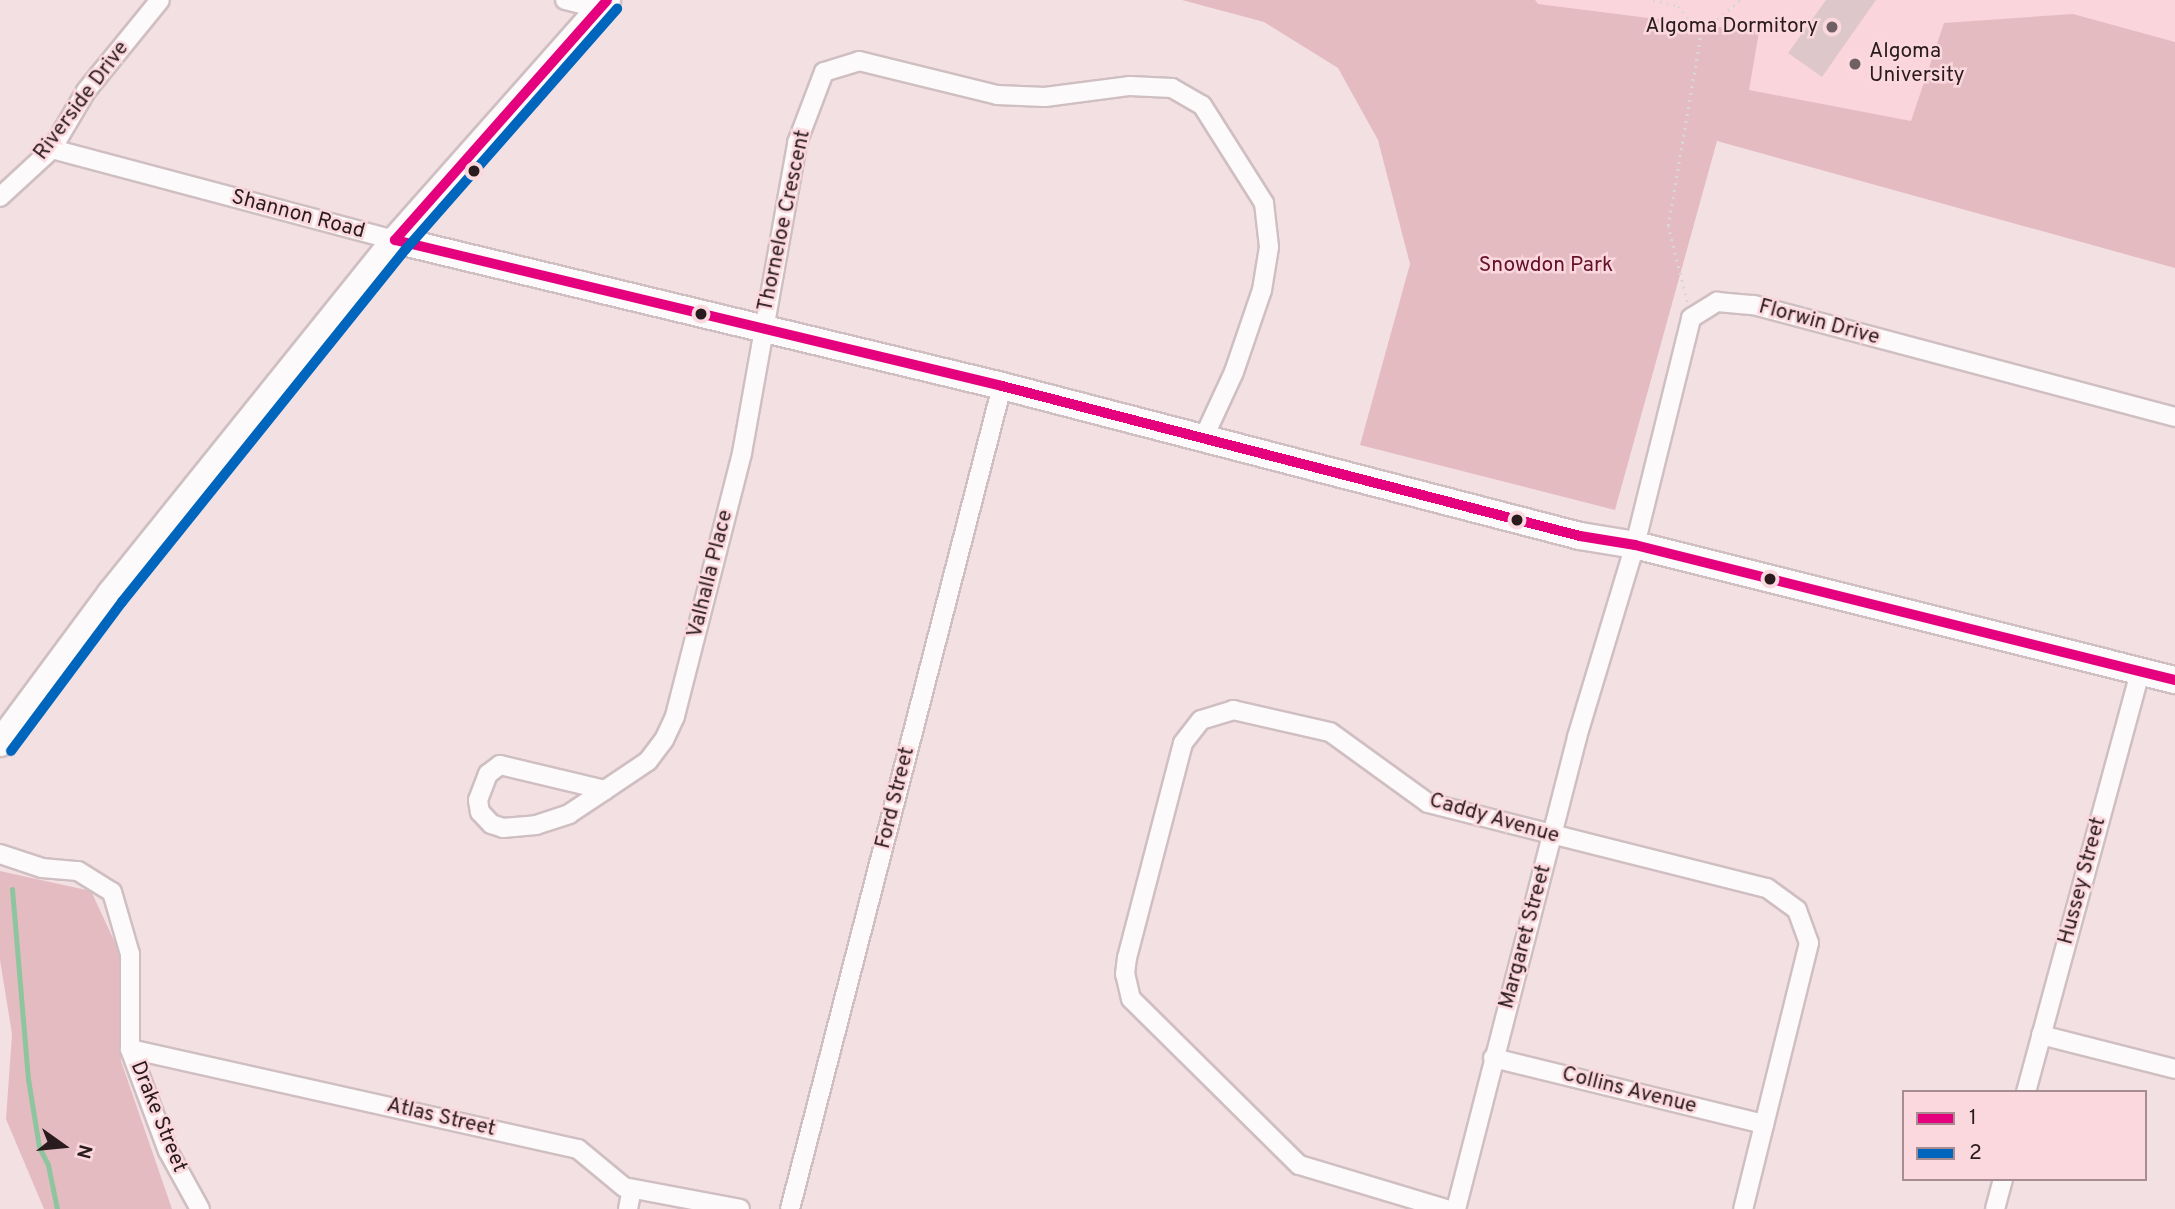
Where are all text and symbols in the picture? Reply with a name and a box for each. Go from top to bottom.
place label: Algoma Dormitory [1645,14,1818,40]
marker: Algoma Dormitory [1824,19,1840,35]
street label: Riverside Drive [29,37,135,165]
place label: Algoma University [1869,39,1965,89]
marker: Algoma University [1847,56,1863,72]
street label: Thorneloe Crescent [753,128,817,314]
unlabelled marker [467,164,481,178]
street label: Shannon Road [229,185,367,245]
park label: Snowdon Park [1479,253,1613,279]
street label: Florwin Drive [1756,295,1882,351]
unlabelled marker [694,307,708,321]
street label: Valhalla Place [683,508,739,640]
unlabelled marker [1510,513,1524,527]
unlabelled marker [1763,572,1777,586]
street label: Ford Street [871,745,921,851]
street label: Caddy Avenue [1426,788,1562,850]
street label: Hussey Street [2054,815,2112,947]
street label: Margaret Street [1495,862,1557,1012]
street label: Drake Street [124,1058,192,1176]
street label: Collins Avenue [1559,1062,1699,1120]
legend [1902,1090,2147,1181]
street label: Atlas Street [384,1093,498,1143]
text: 1 [1969,1105,1977,1132]
north arrow [28,1111,98,1181]
text: 2 [1969,1140,1982,1167]
text: N [70,1142,97,1161]

